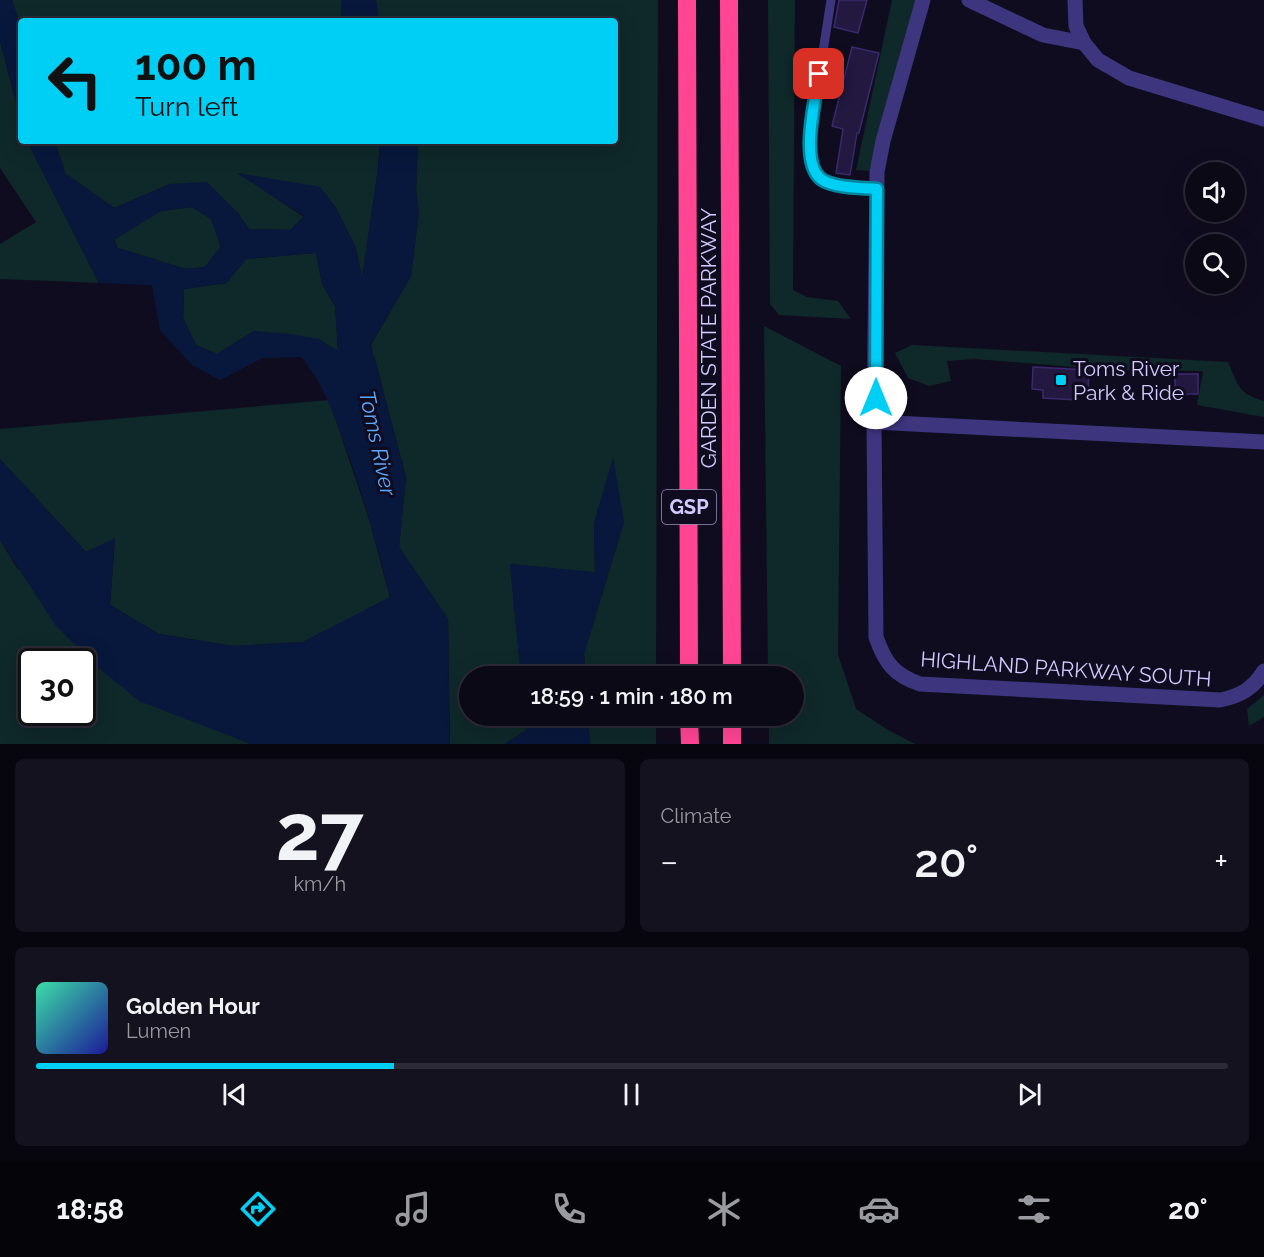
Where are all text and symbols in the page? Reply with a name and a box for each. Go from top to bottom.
text: 100 m [135,41,257,90]
icon: left [36,42,114,120]
pin [793,48,844,99]
icon: arrive [802,57,835,90]
text: Turn left [135,91,238,122]
map controls [1185,162,1245,294]
button: sound [1185,162,1245,222]
street label: GARDEN STATE PARKWAY [696,207,721,468]
button: search [1185,234,1245,294]
place label: Toms River Park & Ride [1073,356,1184,405]
position arrow [844,366,908,430]
marker: Toms River Park & Ride [1054,373,1068,387]
water label: Toms River [354,388,402,499]
road number: GSP [662,490,716,524]
street label: HIGHLAND PARKWAY SOUTH [920,646,1212,692]
speed limit sign: 30 [18,648,96,726]
text: 18:59 · 1 min · 180 m [530,683,733,709]
text: 27 [276,787,364,878]
text: Climate [661,804,732,828]
text: 20° [914,835,978,888]
text: − [661,842,678,881]
text: + [1214,842,1228,881]
text: km/h [293,872,346,896]
text: Golden Hour [126,993,260,1019]
text: Lumen [126,1019,191,1043]
icon: previous [218,1078,251,1111]
icon: pause [615,1078,648,1111]
icon: next [1013,1078,1046,1111]
icon: directions [237,1188,279,1230]
icon: music [392,1188,434,1230]
icon: phone [548,1188,590,1230]
icon: climate [703,1188,745,1230]
icon: car [858,1188,900,1230]
icon: filters [1013,1188,1055,1230]
text: 18:58 [57,1194,124,1225]
text: 20° [1168,1194,1207,1225]

